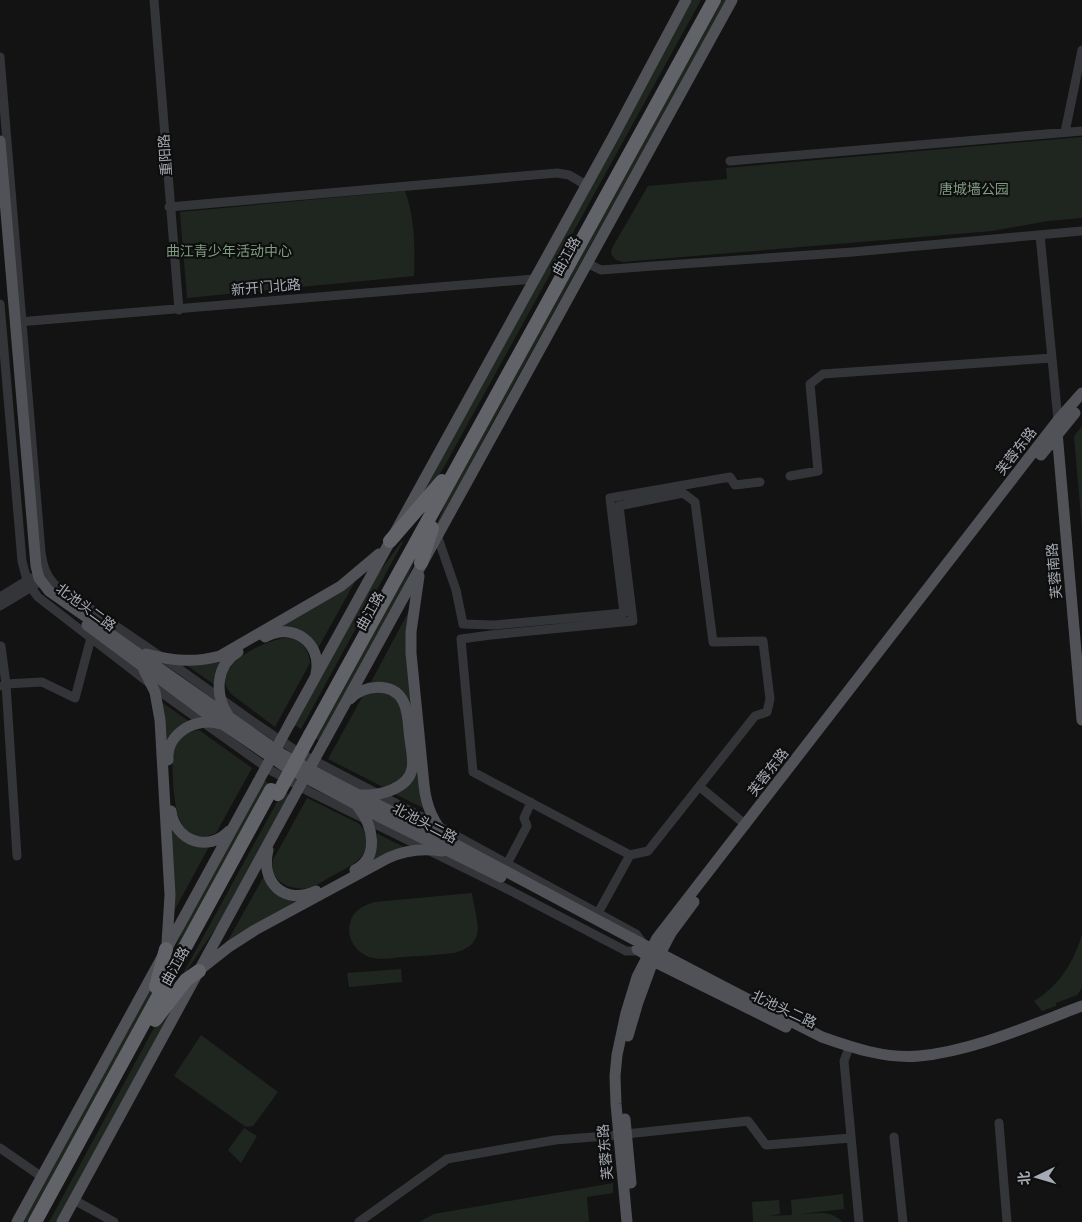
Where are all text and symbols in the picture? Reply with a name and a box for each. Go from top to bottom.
street label: 重阳路 [155,133,175,177]
park label: 唐城墙公园 [939,180,1009,198]
street label: 曲江路 [548,233,584,279]
park label: 曲江青少年活动中心 [166,242,292,260]
street label: 新开门北路 [230,275,302,299]
street label: 芙蓉东路 [992,423,1040,479]
street label: 芙蓉南路 [1043,542,1065,600]
street label: 北池头二路 [52,579,120,635]
street label: 曲江路 [352,588,388,634]
street label: 芙蓉东路 [744,744,792,800]
street label: 北池头二路 [390,799,460,847]
street label: 曲江路 [157,943,193,989]
street label: 北池头二路 [748,986,820,1032]
street label: 芙蓉东路 [594,1123,616,1181]
north arrow [1012,1152,1062,1202]
text: 北 [1014,1170,1034,1186]

